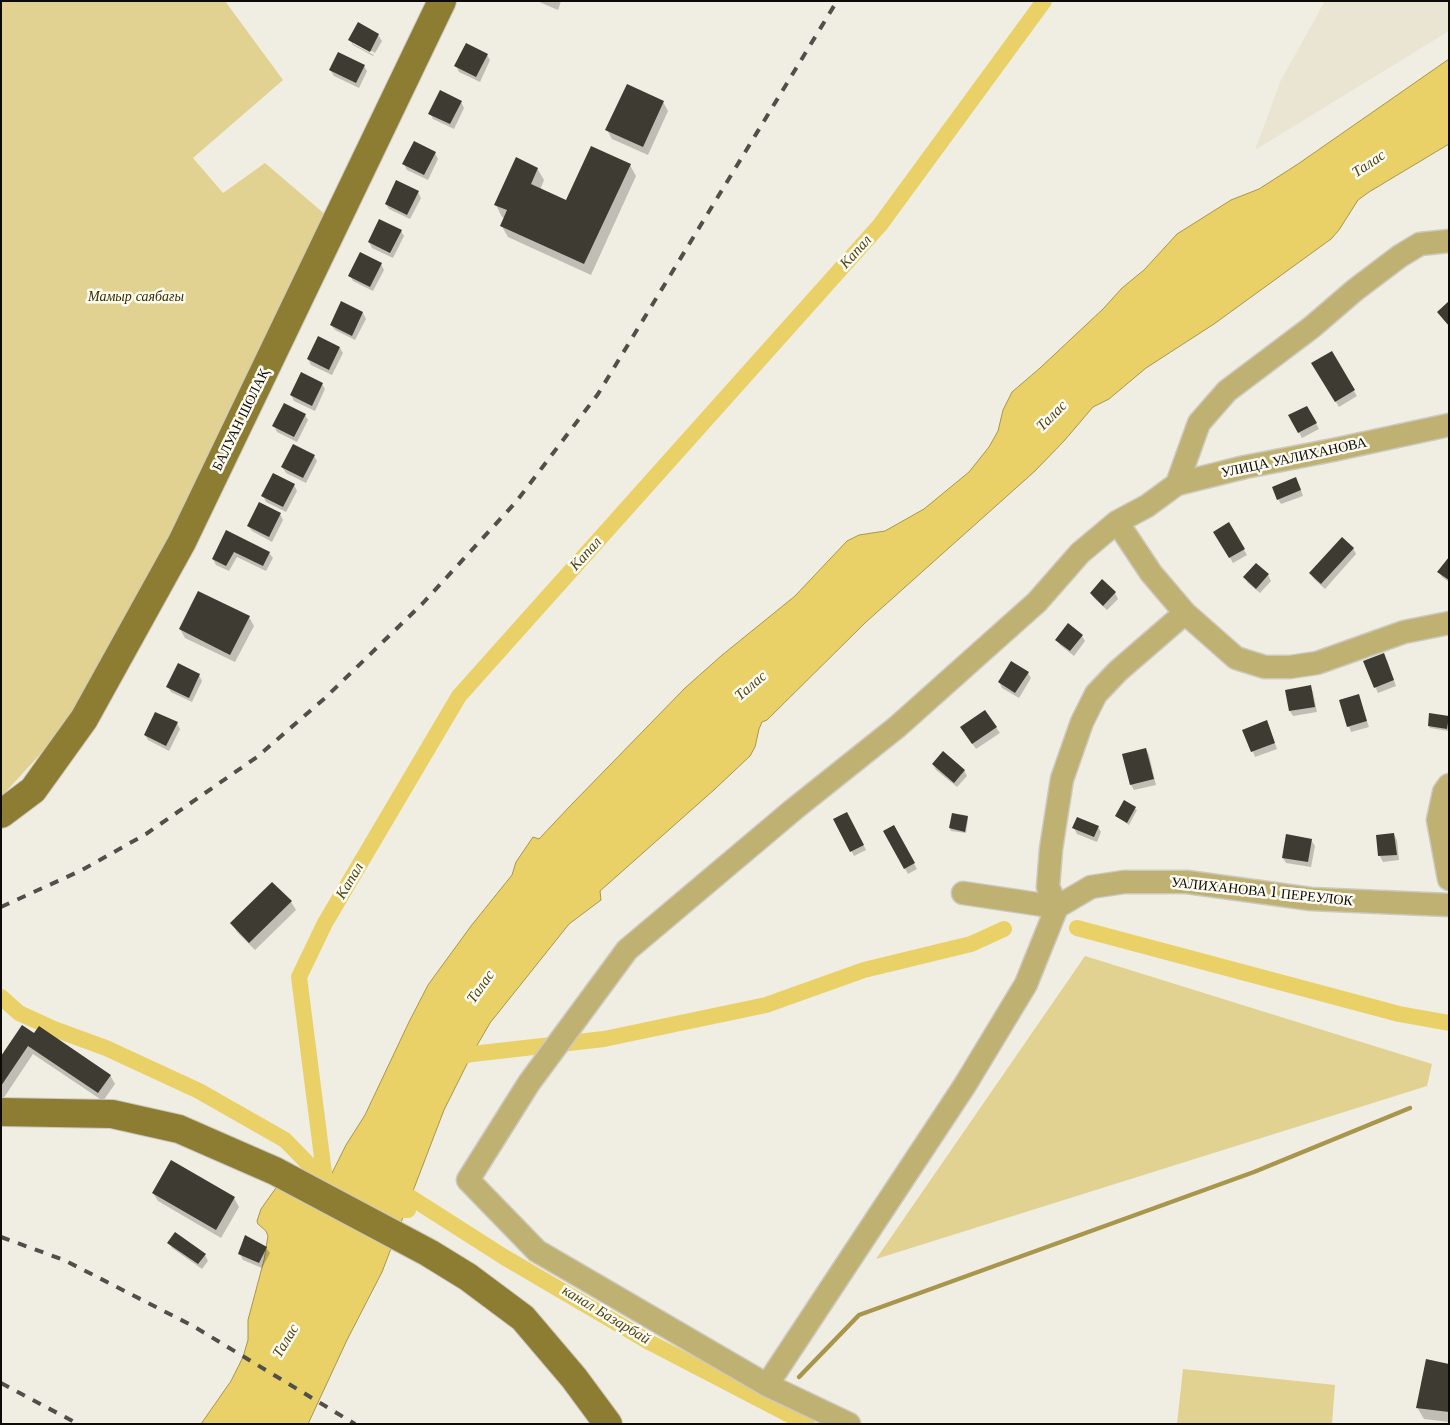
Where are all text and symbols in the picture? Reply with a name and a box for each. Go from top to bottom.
water label: Талас [1349,146,1389,182]
water label: Капал [836,231,876,273]
park label: Мамыр саябағы [88,289,184,305]
street label: БАЛУАН ШОЛАҚ [209,366,273,474]
water label: Талас [1033,397,1071,435]
street label: УЛИЦА УАЛИХАНОВА [1220,434,1368,482]
water label: Капал [566,533,606,575]
water label: Талас [731,667,771,705]
water label: Капал [332,860,368,902]
street label: УАЛИХАНОВА 1 ПЕРЕУЛОК [1170,874,1354,910]
water label: Талас [463,967,499,1007]
water label: канал Базарбай [559,1282,653,1348]
water label: Талас [269,1321,303,1361]

